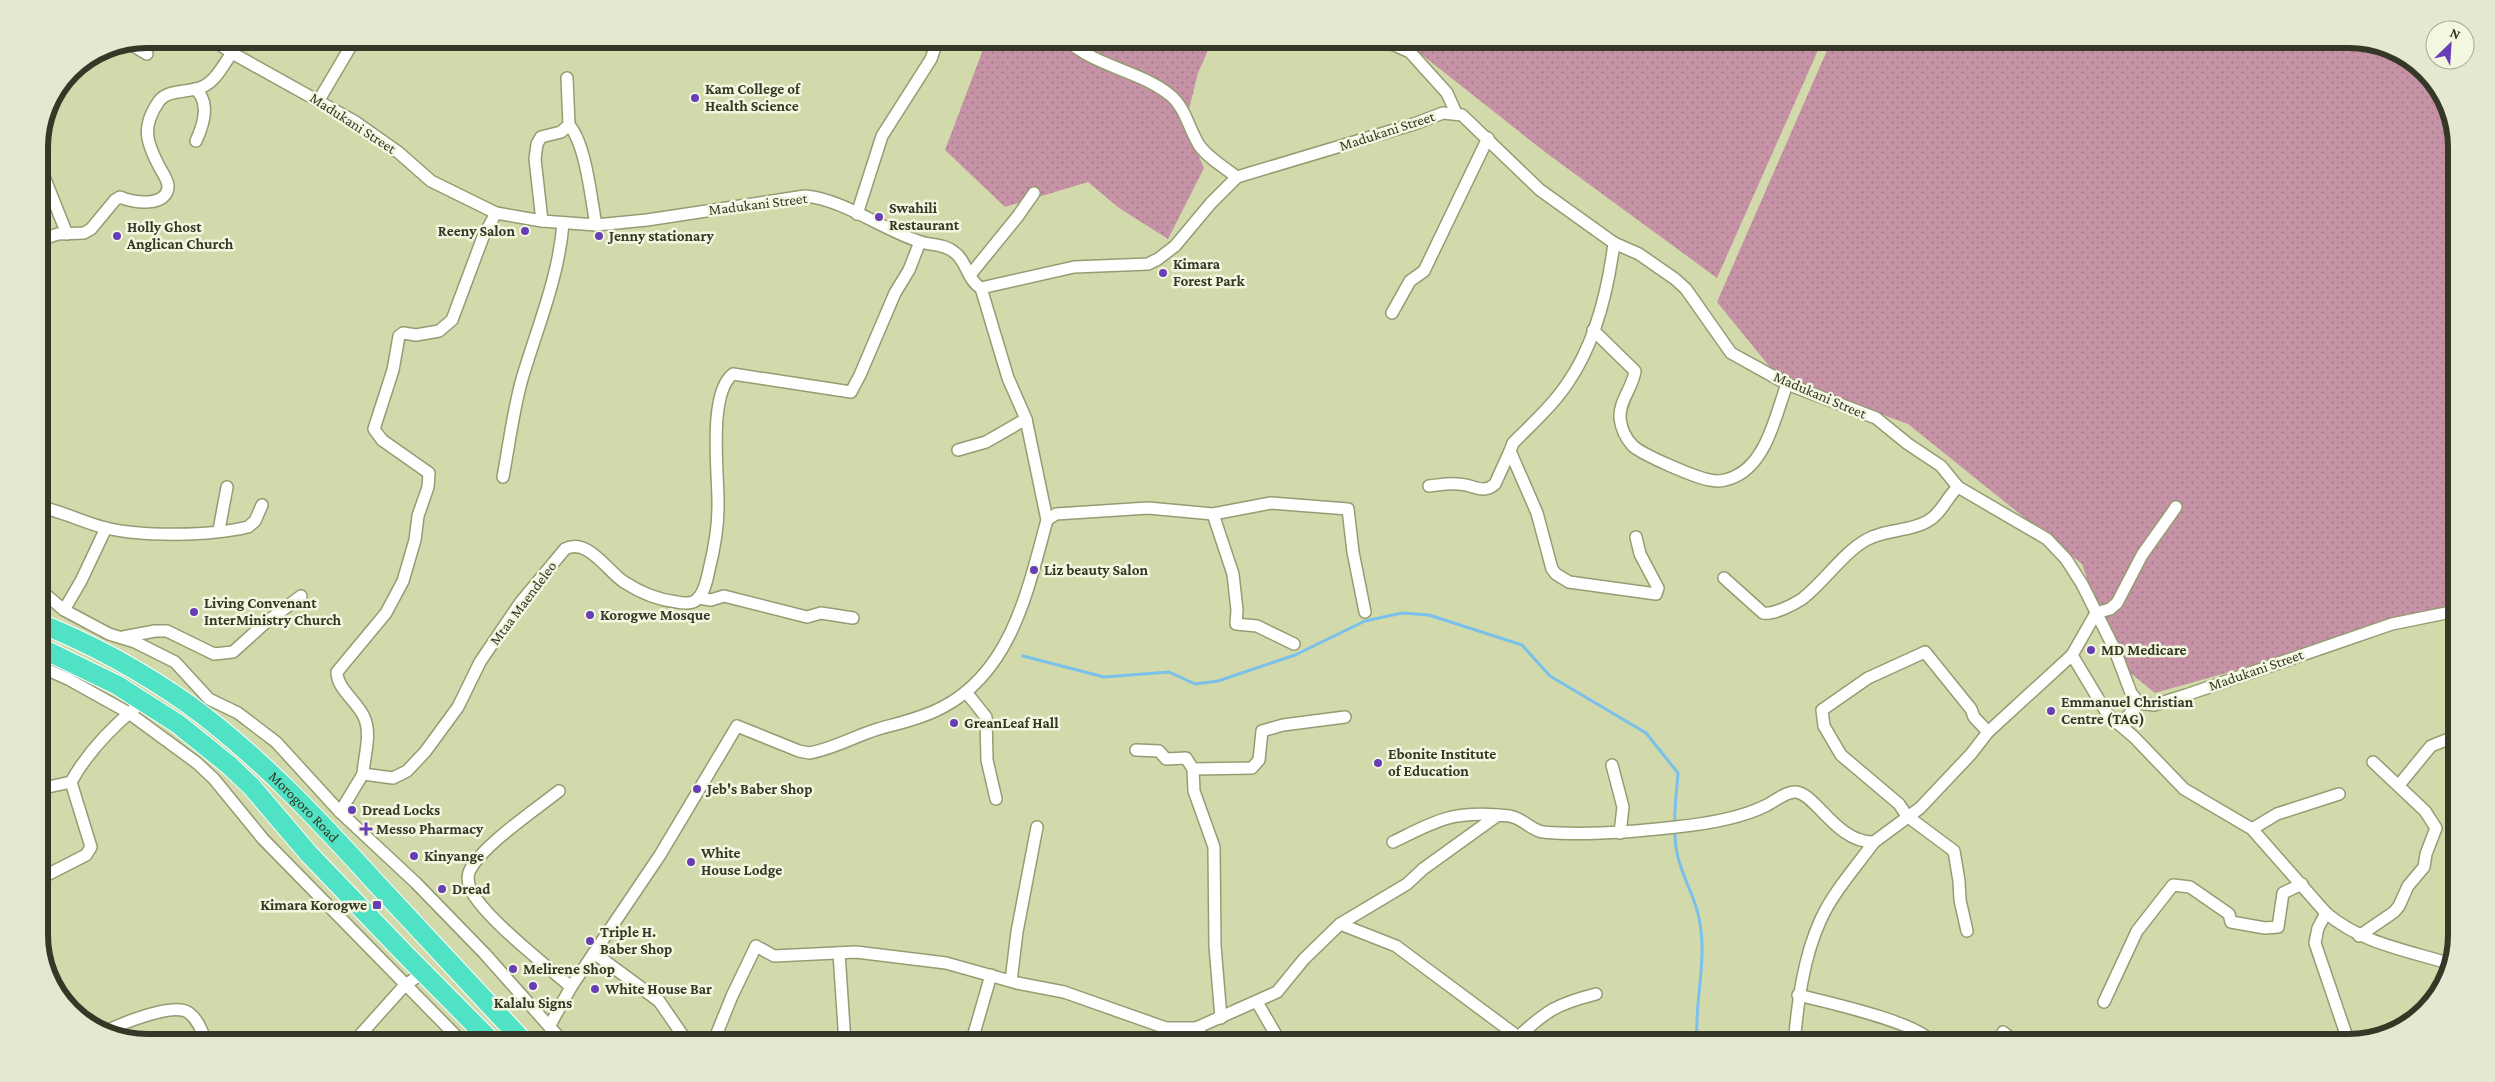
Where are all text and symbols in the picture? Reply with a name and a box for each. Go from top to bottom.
north arrow [2425,20,2475,70]
text: N [2448,24,2464,43]
place label: Kam College of Health Science [705,81,801,114]
street label: Madukani Street [307,89,400,157]
marker: Kam College of Health Science [689,92,701,104]
street label: Madukani Street [1337,108,1438,154]
street label: Madukani Street [708,190,809,218]
place label: Swahili Restaurant [889,200,960,233]
marker: Swahili Restaurant [873,211,885,223]
place label: Holly Ghost Anglican Church [126,219,234,252]
place label: Reeny Salon [438,223,515,239]
marker: Reeny Salon [519,225,531,237]
place label: Jenny stationary [607,228,715,244]
marker: Holly Ghost Anglican Church [111,230,123,242]
marker: Jenny stationary [593,230,605,242]
place label: Kimara Forest Park [1173,256,1245,289]
marker: Kimara Forest Park [1157,267,1169,279]
street label: Madukani Street [1771,368,1870,422]
street label: Mtaa Maendeleo [486,558,560,648]
place label: Liz beauty Salon [1044,562,1149,578]
marker: Liz beauty Salon [1028,564,1040,576]
place label: Living Convenant InterMinistry Church [204,595,342,628]
marker: Living Convenant InterMinistry Church [188,606,200,618]
place label: Korogwe Mosque [600,607,710,623]
marker: Korogwe Mosque [584,609,596,621]
place label: MD Medicare [2101,642,2187,658]
marker: MD Medicare [2085,644,2097,656]
street label: Madukani Street [2206,646,2306,694]
place label: Emmanuel Christian Centre (TAG) [2061,694,2194,728]
marker: Emmanuel Christian Centre (TAG) [2045,705,2057,717]
place label: GreanLeaf Hall [964,715,1059,731]
marker: GreanLeaf Hall [948,717,960,729]
place label: Ebonite Institute of Education [1388,746,1496,779]
marker: Ebonite Institute of Education [1372,757,1384,769]
street label: Morogoro Road [266,768,342,845]
place label: Jeb's Baber Shop [705,781,812,797]
marker: Jeb's Baber Shop [691,783,703,795]
place label: Dread Locks [362,802,440,818]
marker: Dread Locks [346,804,358,816]
place label: Messo Pharmacy [376,821,484,837]
marker: Messo Pharmacy [360,823,372,835]
place label: White House Lodge [700,845,782,878]
place label: Kinyange [424,848,484,864]
marker: Kinyange [408,850,420,862]
marker: White House Lodge [685,856,697,868]
place label: Dread [452,881,491,897]
marker: Dread [436,883,448,895]
place label: Kimara Korogwe [260,897,367,913]
marker: Kimara Korogwe [371,899,383,911]
place label: Triple H. Baber Shop [600,924,672,957]
marker: Triple H. Baber Shop [584,935,596,947]
place label: Melirene Shop [523,961,615,977]
marker: Melirene Shop [507,963,519,975]
marker: Kalalu Signs [527,980,539,992]
place label: White House Bar [604,981,712,997]
marker: White House Bar [589,983,601,995]
place label: Kalalu Signs [494,995,572,1011]

